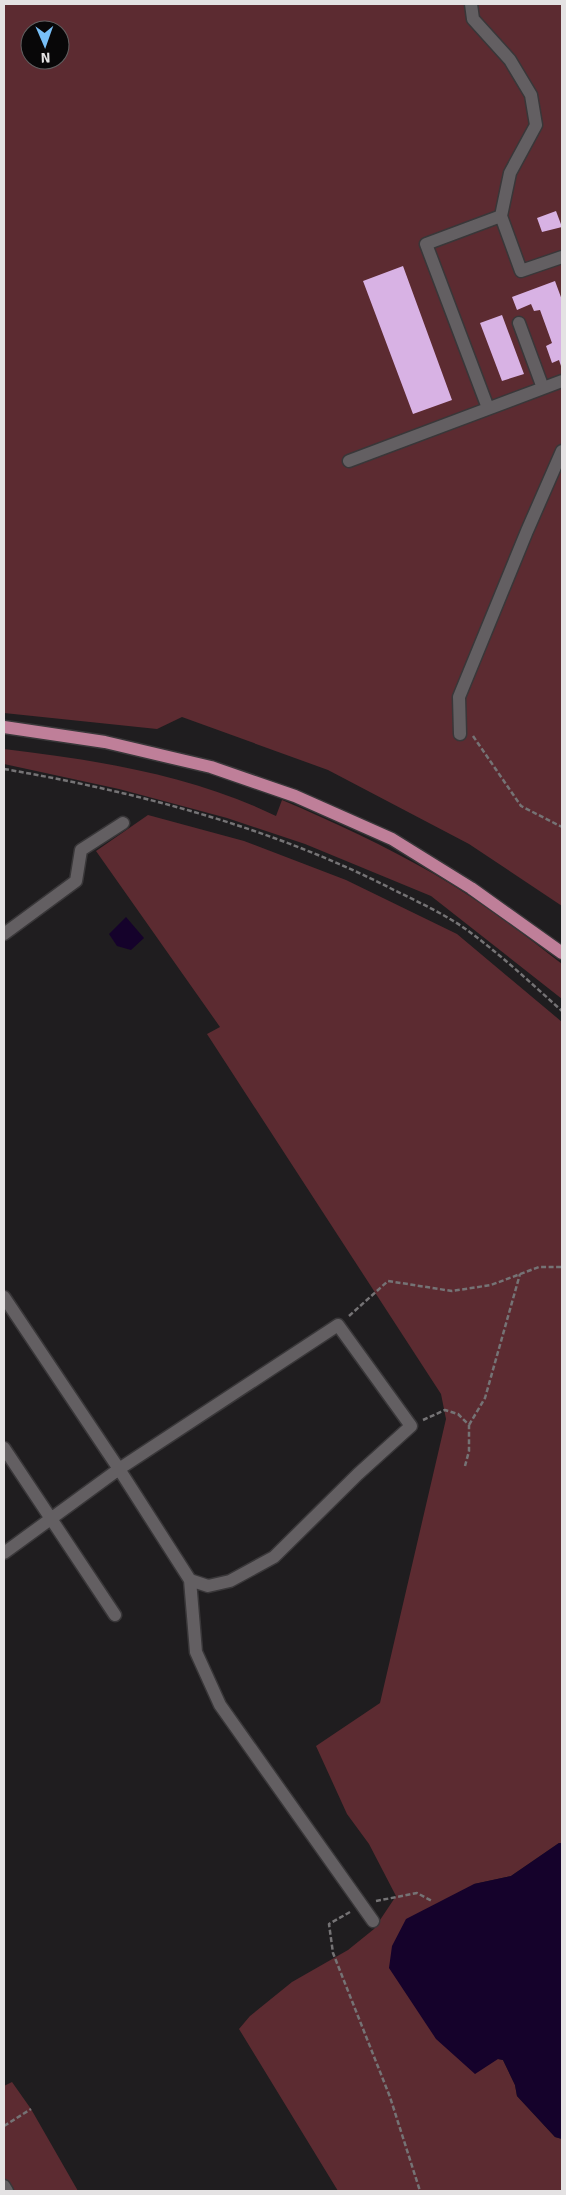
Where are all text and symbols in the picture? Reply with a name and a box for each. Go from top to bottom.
north arrow [20,20,70,70]
text: N [40,49,51,66]

